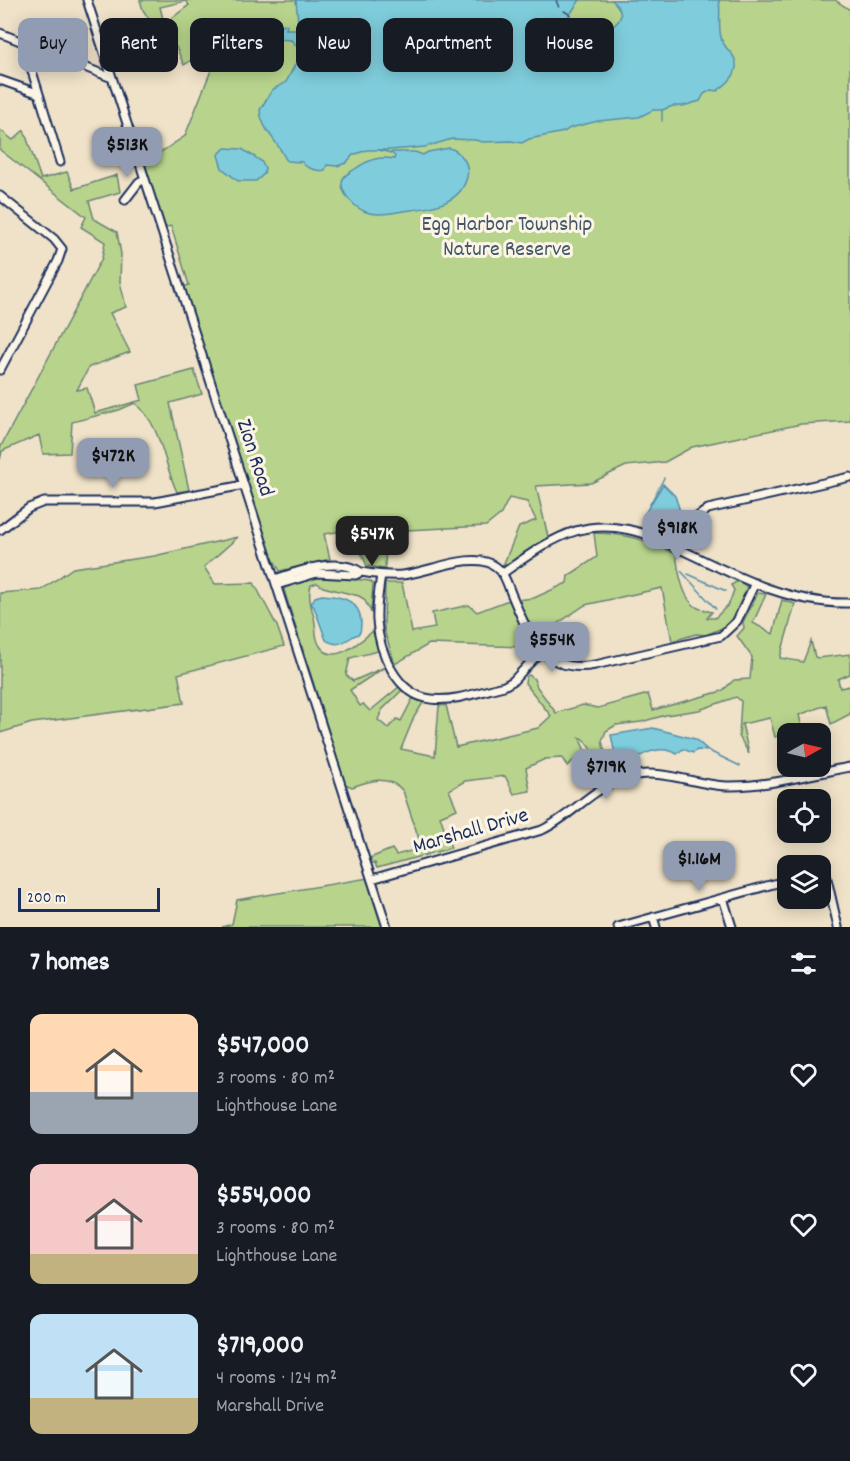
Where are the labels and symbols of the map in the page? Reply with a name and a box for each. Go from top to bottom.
pin: $513K [85,127,169,178]
park label: Egg Harbor Township Nature Reserve [421,210,593,266]
street label: Zion Road [227,415,281,501]
pin: $472K [71,438,155,489]
pin: $918K [635,510,719,561]
pin: $547K [330,516,414,567]
pin: $554K [510,622,594,673]
north arrow [777,723,831,777]
pin: $719K [564,749,648,800]
street label: Marshall Drive [410,801,532,863]
pin: $1.16M [650,841,748,892]
scale bar [18,885,160,912]

